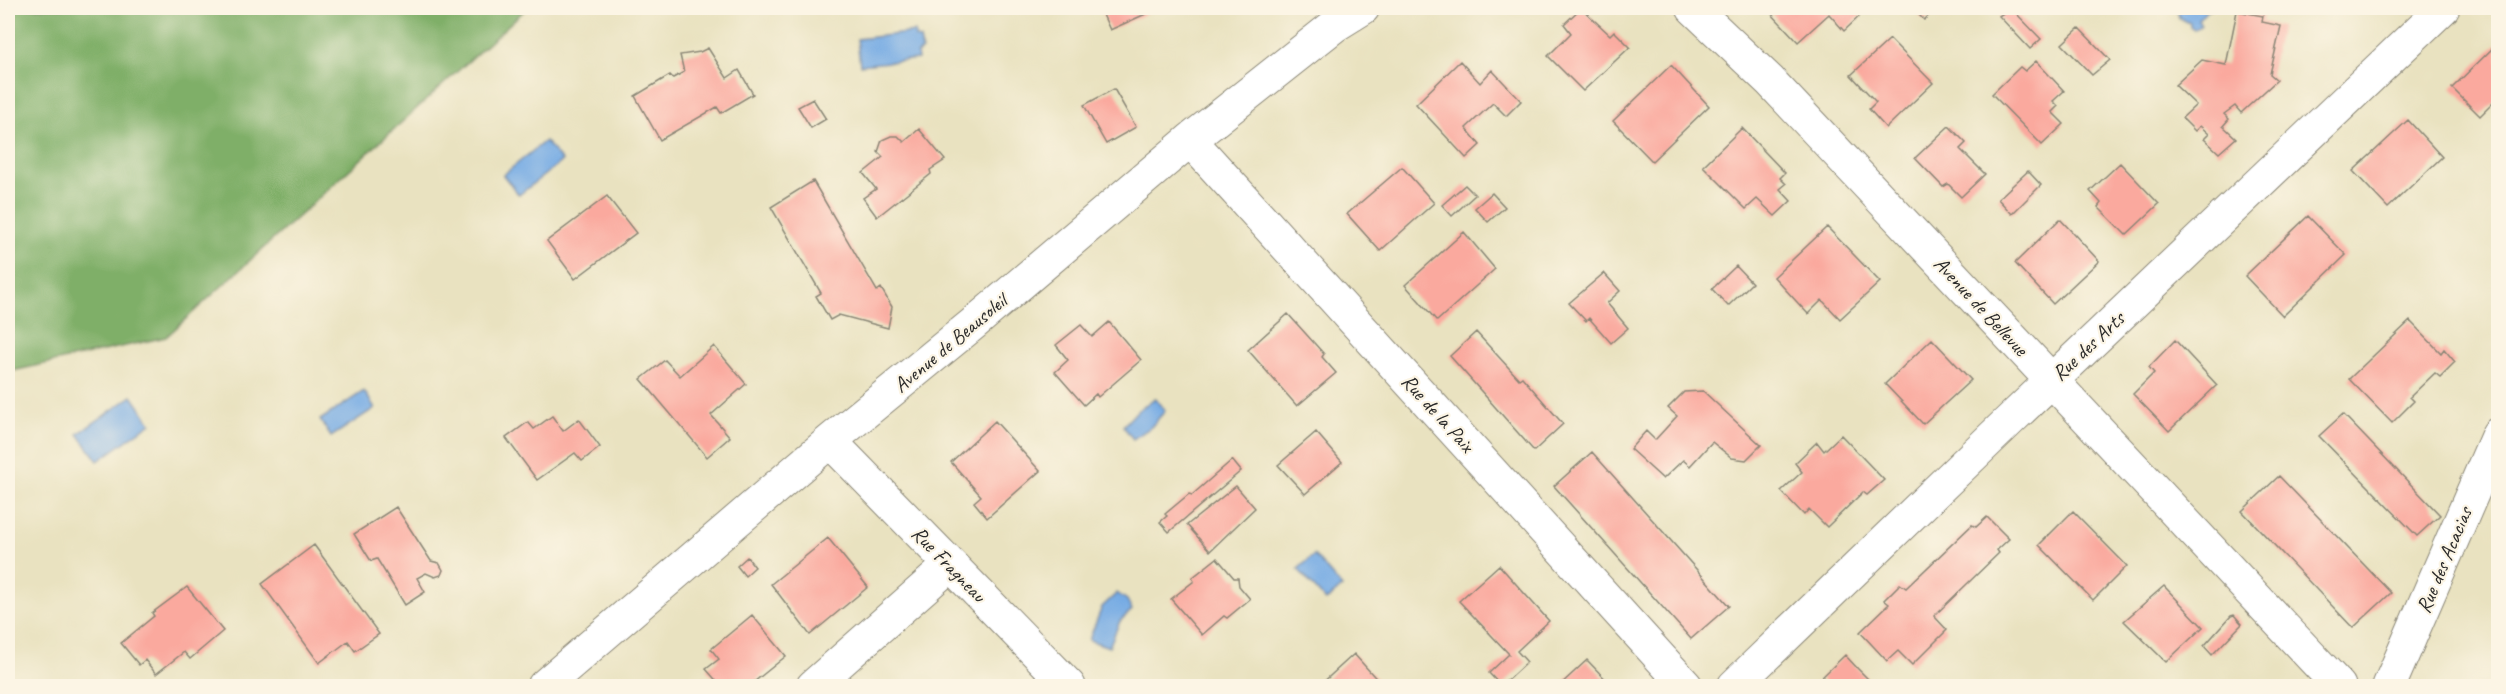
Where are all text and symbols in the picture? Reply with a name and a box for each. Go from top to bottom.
street label: Avenue de Bellevue [1928,251,2035,362]
street label: Avenue de Beausoleil [888,286,1015,398]
street label: Rue des Arts [2046,305,2131,386]
street label: Rue de la Paix [1396,368,1481,459]
street label: Rue des Acacias [2410,502,2479,617]
street label: Rue Fragneau [906,520,993,608]

